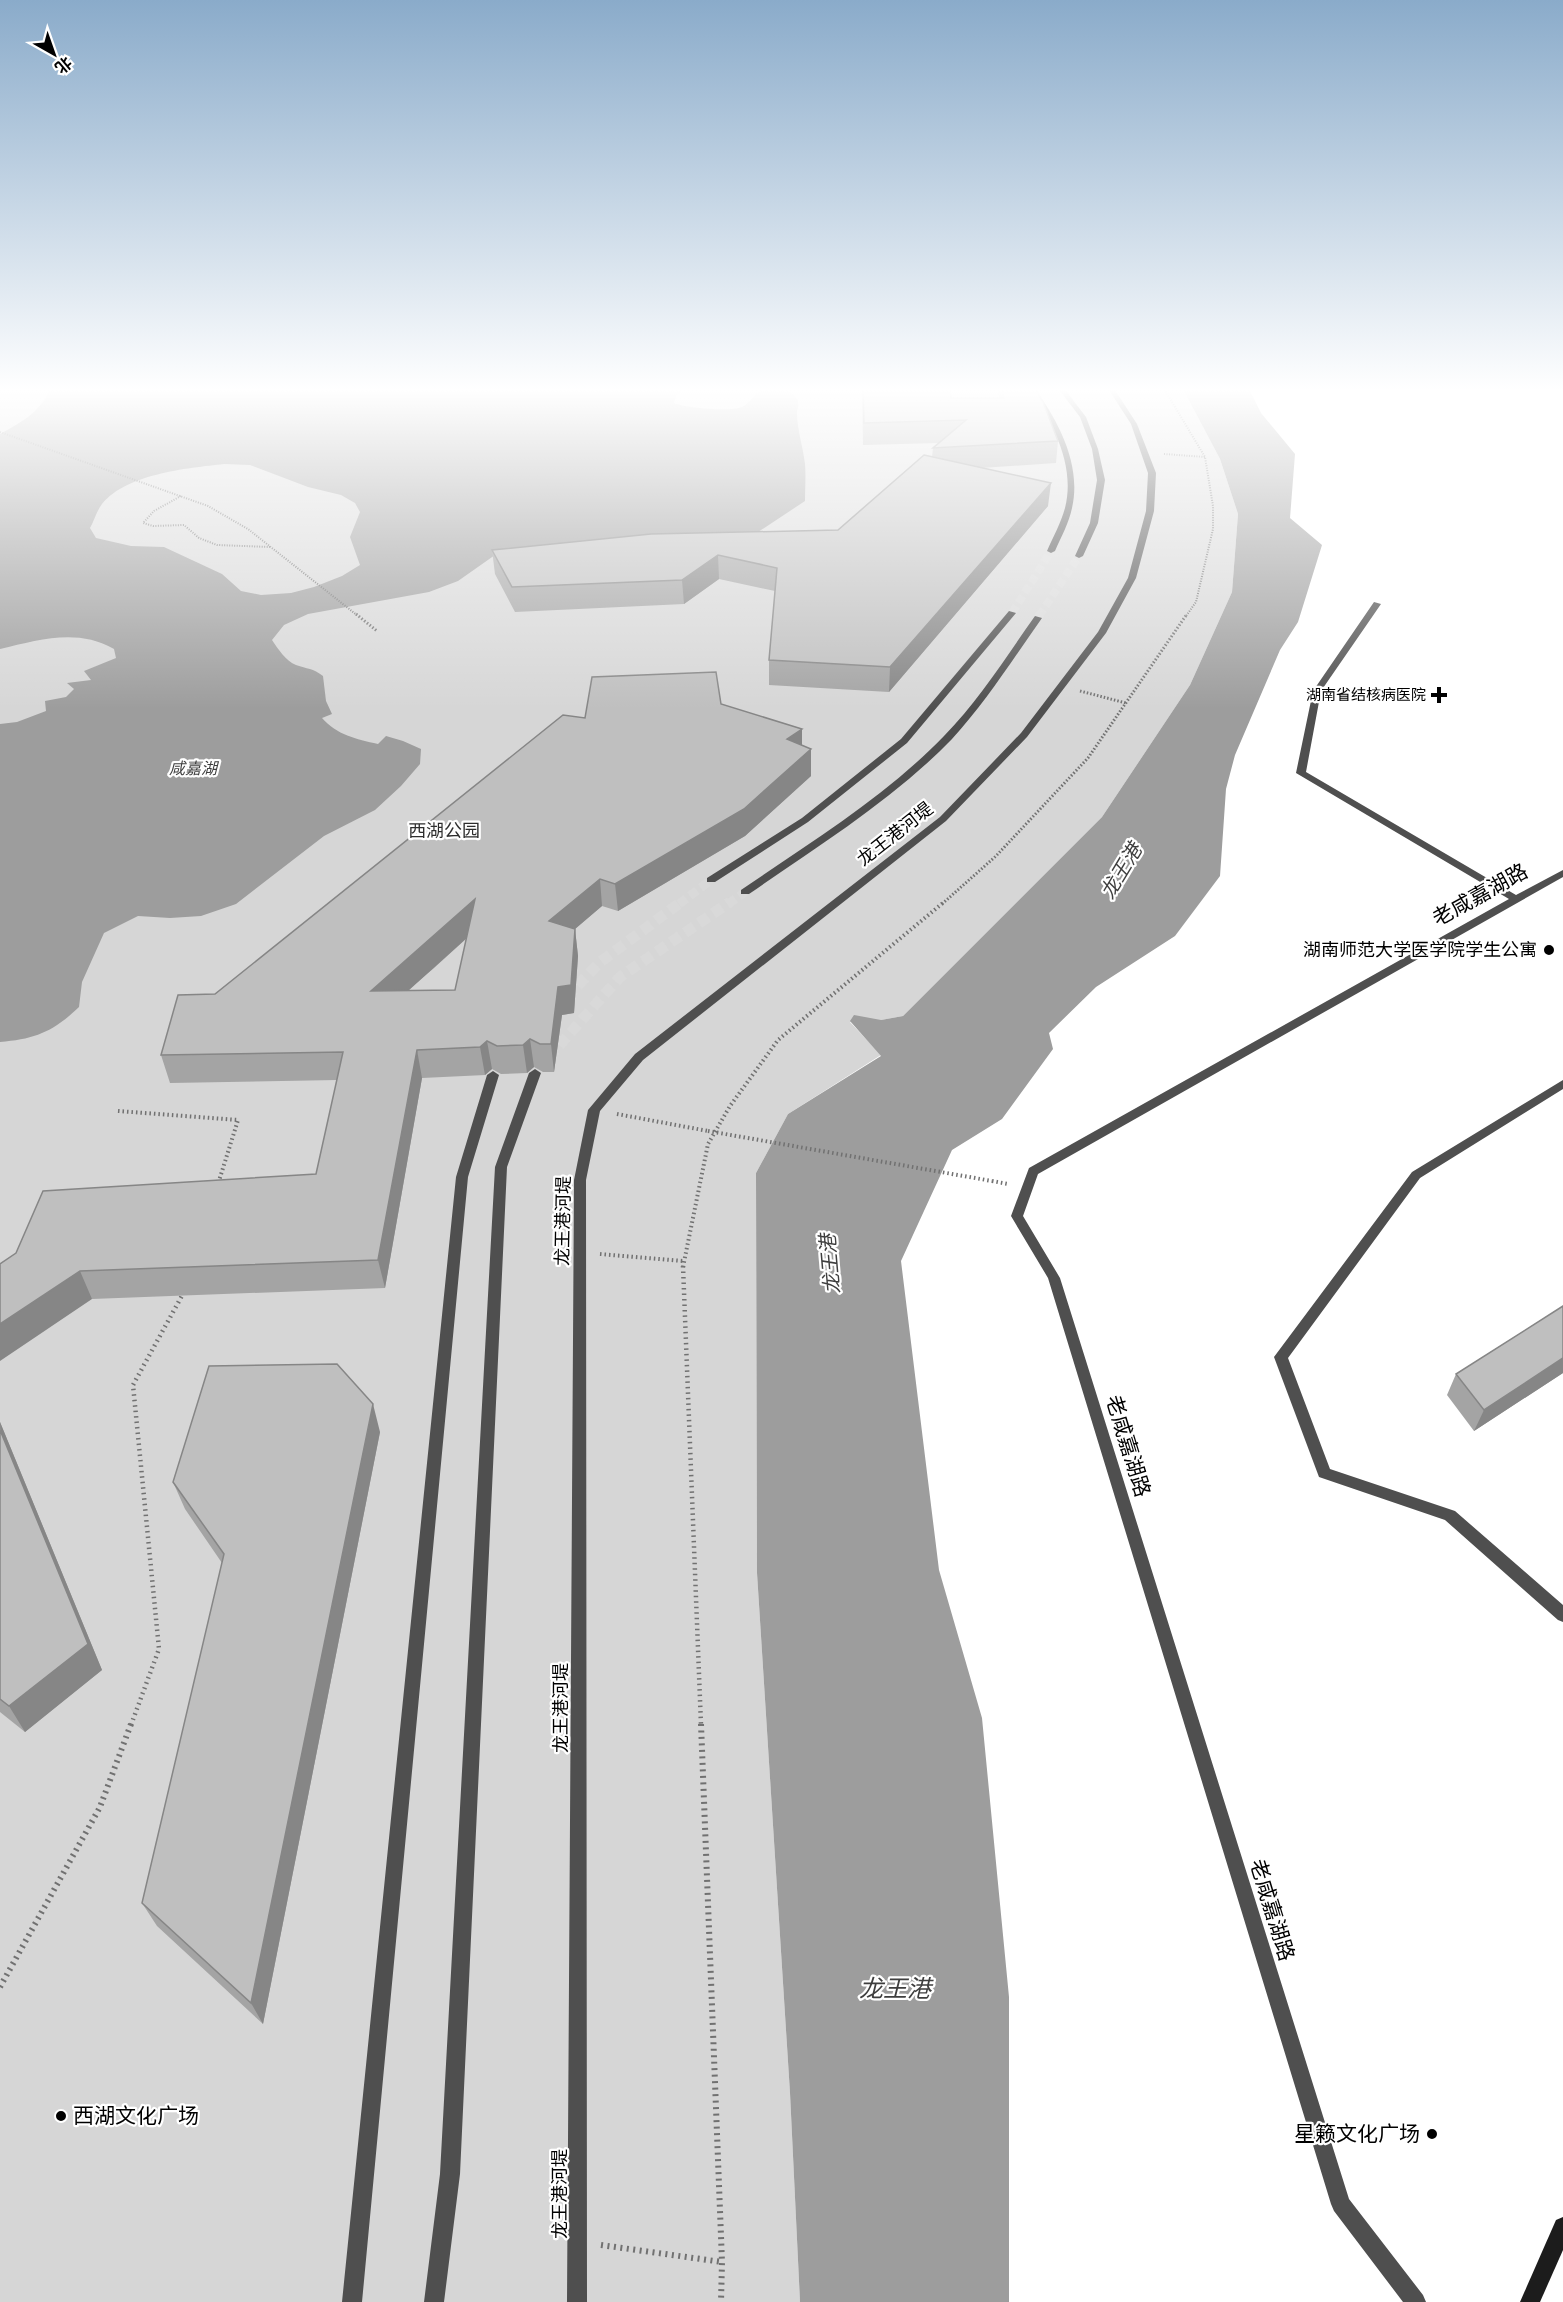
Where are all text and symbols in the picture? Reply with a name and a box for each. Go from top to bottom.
north arrow [24,24,84,84]
text: 北 [51,53,76,78]
place label: 湖南省结核病医院 [1306,686,1426,704]
marker: 湖南省结核病医院 [1430,686,1448,704]
water label: 咸嘉湖 [169,759,220,778]
street label: 龙王港河堤 [853,798,937,870]
park label: 西湖公园 [408,820,480,842]
water label: 龙王港 [1095,837,1148,903]
street label: 老咸嘉湖路 [1428,858,1532,931]
place label: 湖南师范大学医学院学生公寓 [1303,939,1537,961]
marker: 湖南师范大学医学院学生公寓 [1542,943,1556,957]
street label: 龙王港河堤 [551,1176,575,1266]
water label: 龙王港 [815,1230,845,1295]
street label: 老咸嘉湖路 [1101,1392,1156,1500]
street label: 龙王港河堤 [550,1663,572,1753]
street label: 老咸嘉湖路 [1245,1856,1300,1964]
water label: 龙王港 [859,1975,934,2003]
place label: 西湖文化广场 [73,2103,199,2128]
marker: 西湖文化广场 [54,2109,68,2123]
place label: 星籁文化广场 [1294,2121,1420,2146]
marker: 星籁文化广场 [1425,2127,1439,2141]
street label: 龙王港河堤 [549,2149,571,2239]

